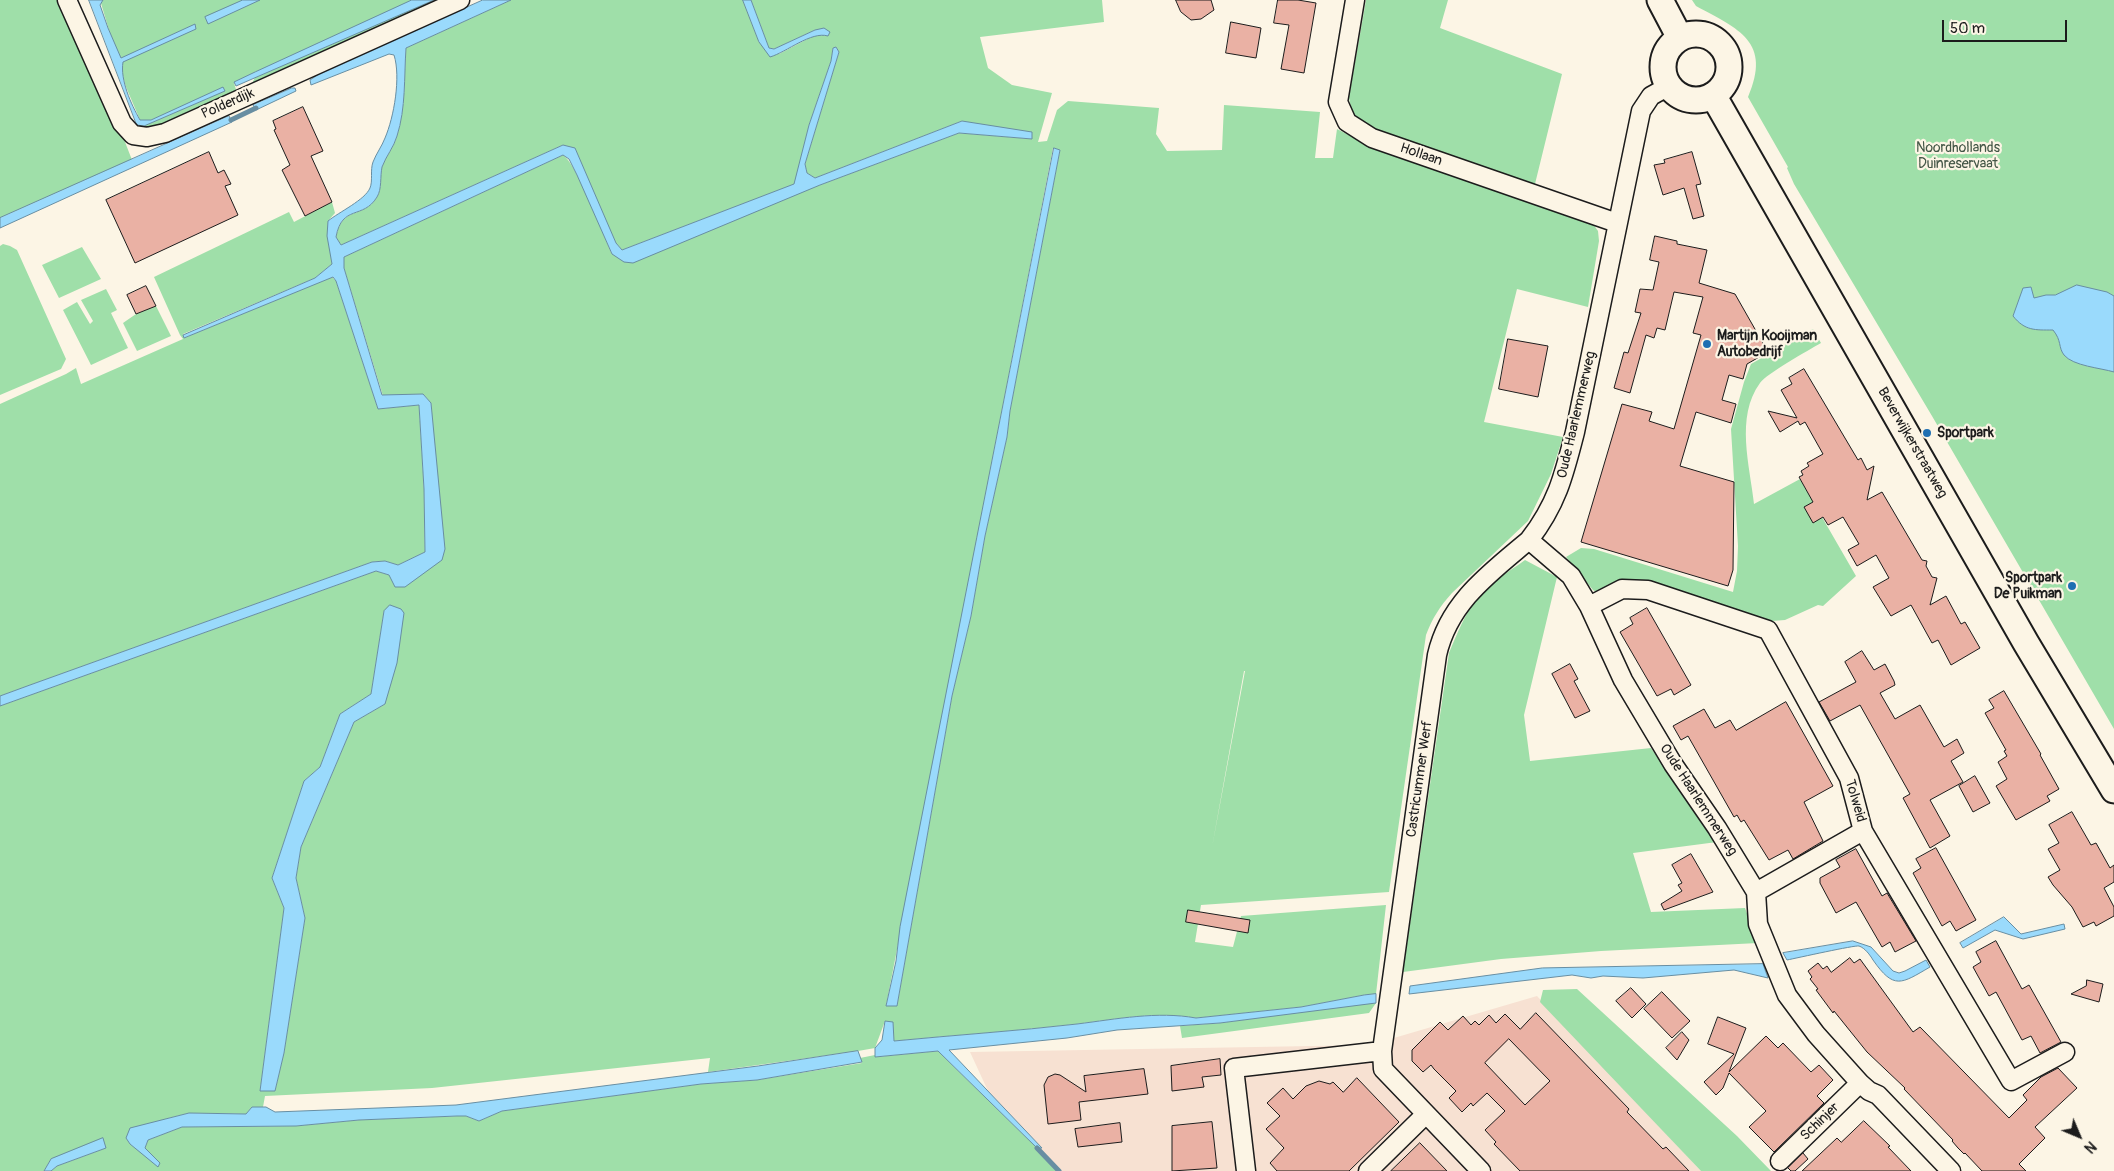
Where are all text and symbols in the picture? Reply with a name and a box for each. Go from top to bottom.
scale bar [1944,10,2069,42]
text: 50 m [1950,19,1985,38]
street label: Polderdijk [199,85,257,123]
street label: Hollaan [1398,140,1444,170]
park label: Noordhollands Duinreservaat [1916,140,2000,172]
place label: Martijn Kooijman Autobedrijf [1717,328,1817,361]
marker: Martijn Kooijman Autobedrijf [1701,338,1713,350]
street label: Oude Haarlemmerweg [1554,350,1600,480]
street label: Beverwijkerstraatweg [1873,385,1951,501]
place label: Sportpark [1937,425,1994,441]
marker: Sportpark [1921,427,1933,439]
place label: Sportpark De Puikman [1994,570,2062,602]
marker: Sportpark De Puikman [2066,580,2078,592]
street label: Castricummer Werf [1403,720,1437,838]
street label: Oude Haarlemmerweg [1656,741,1740,859]
street label: Tolweid [1841,778,1869,824]
street label: Schinjer [1797,1100,1843,1144]
north arrow [2054,1111,2104,1161]
text: N [2081,1138,2099,1156]

